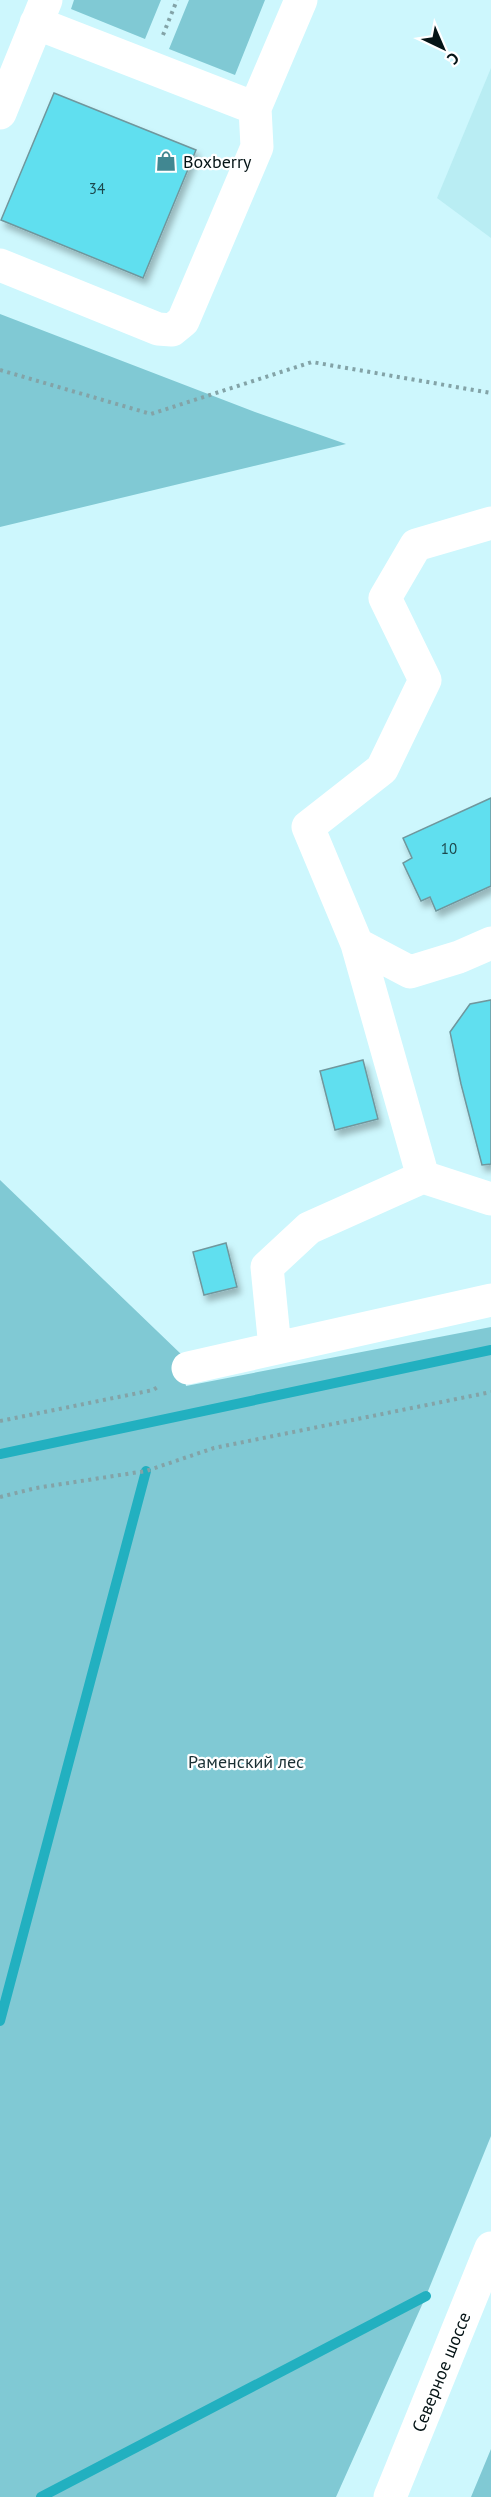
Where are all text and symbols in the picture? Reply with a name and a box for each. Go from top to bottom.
north arrow [413,18,473,78]
text: С [443,48,464,69]
shop icon: Boxberry [154,149,178,173]
place label: Boxberry [183,150,252,173]
house number: 34 [89,179,105,198]
house number: 10 [441,839,457,858]
park label: Раменский лес [188,1750,304,1773]
street label: Северное шоссе [406,2309,476,2435]

